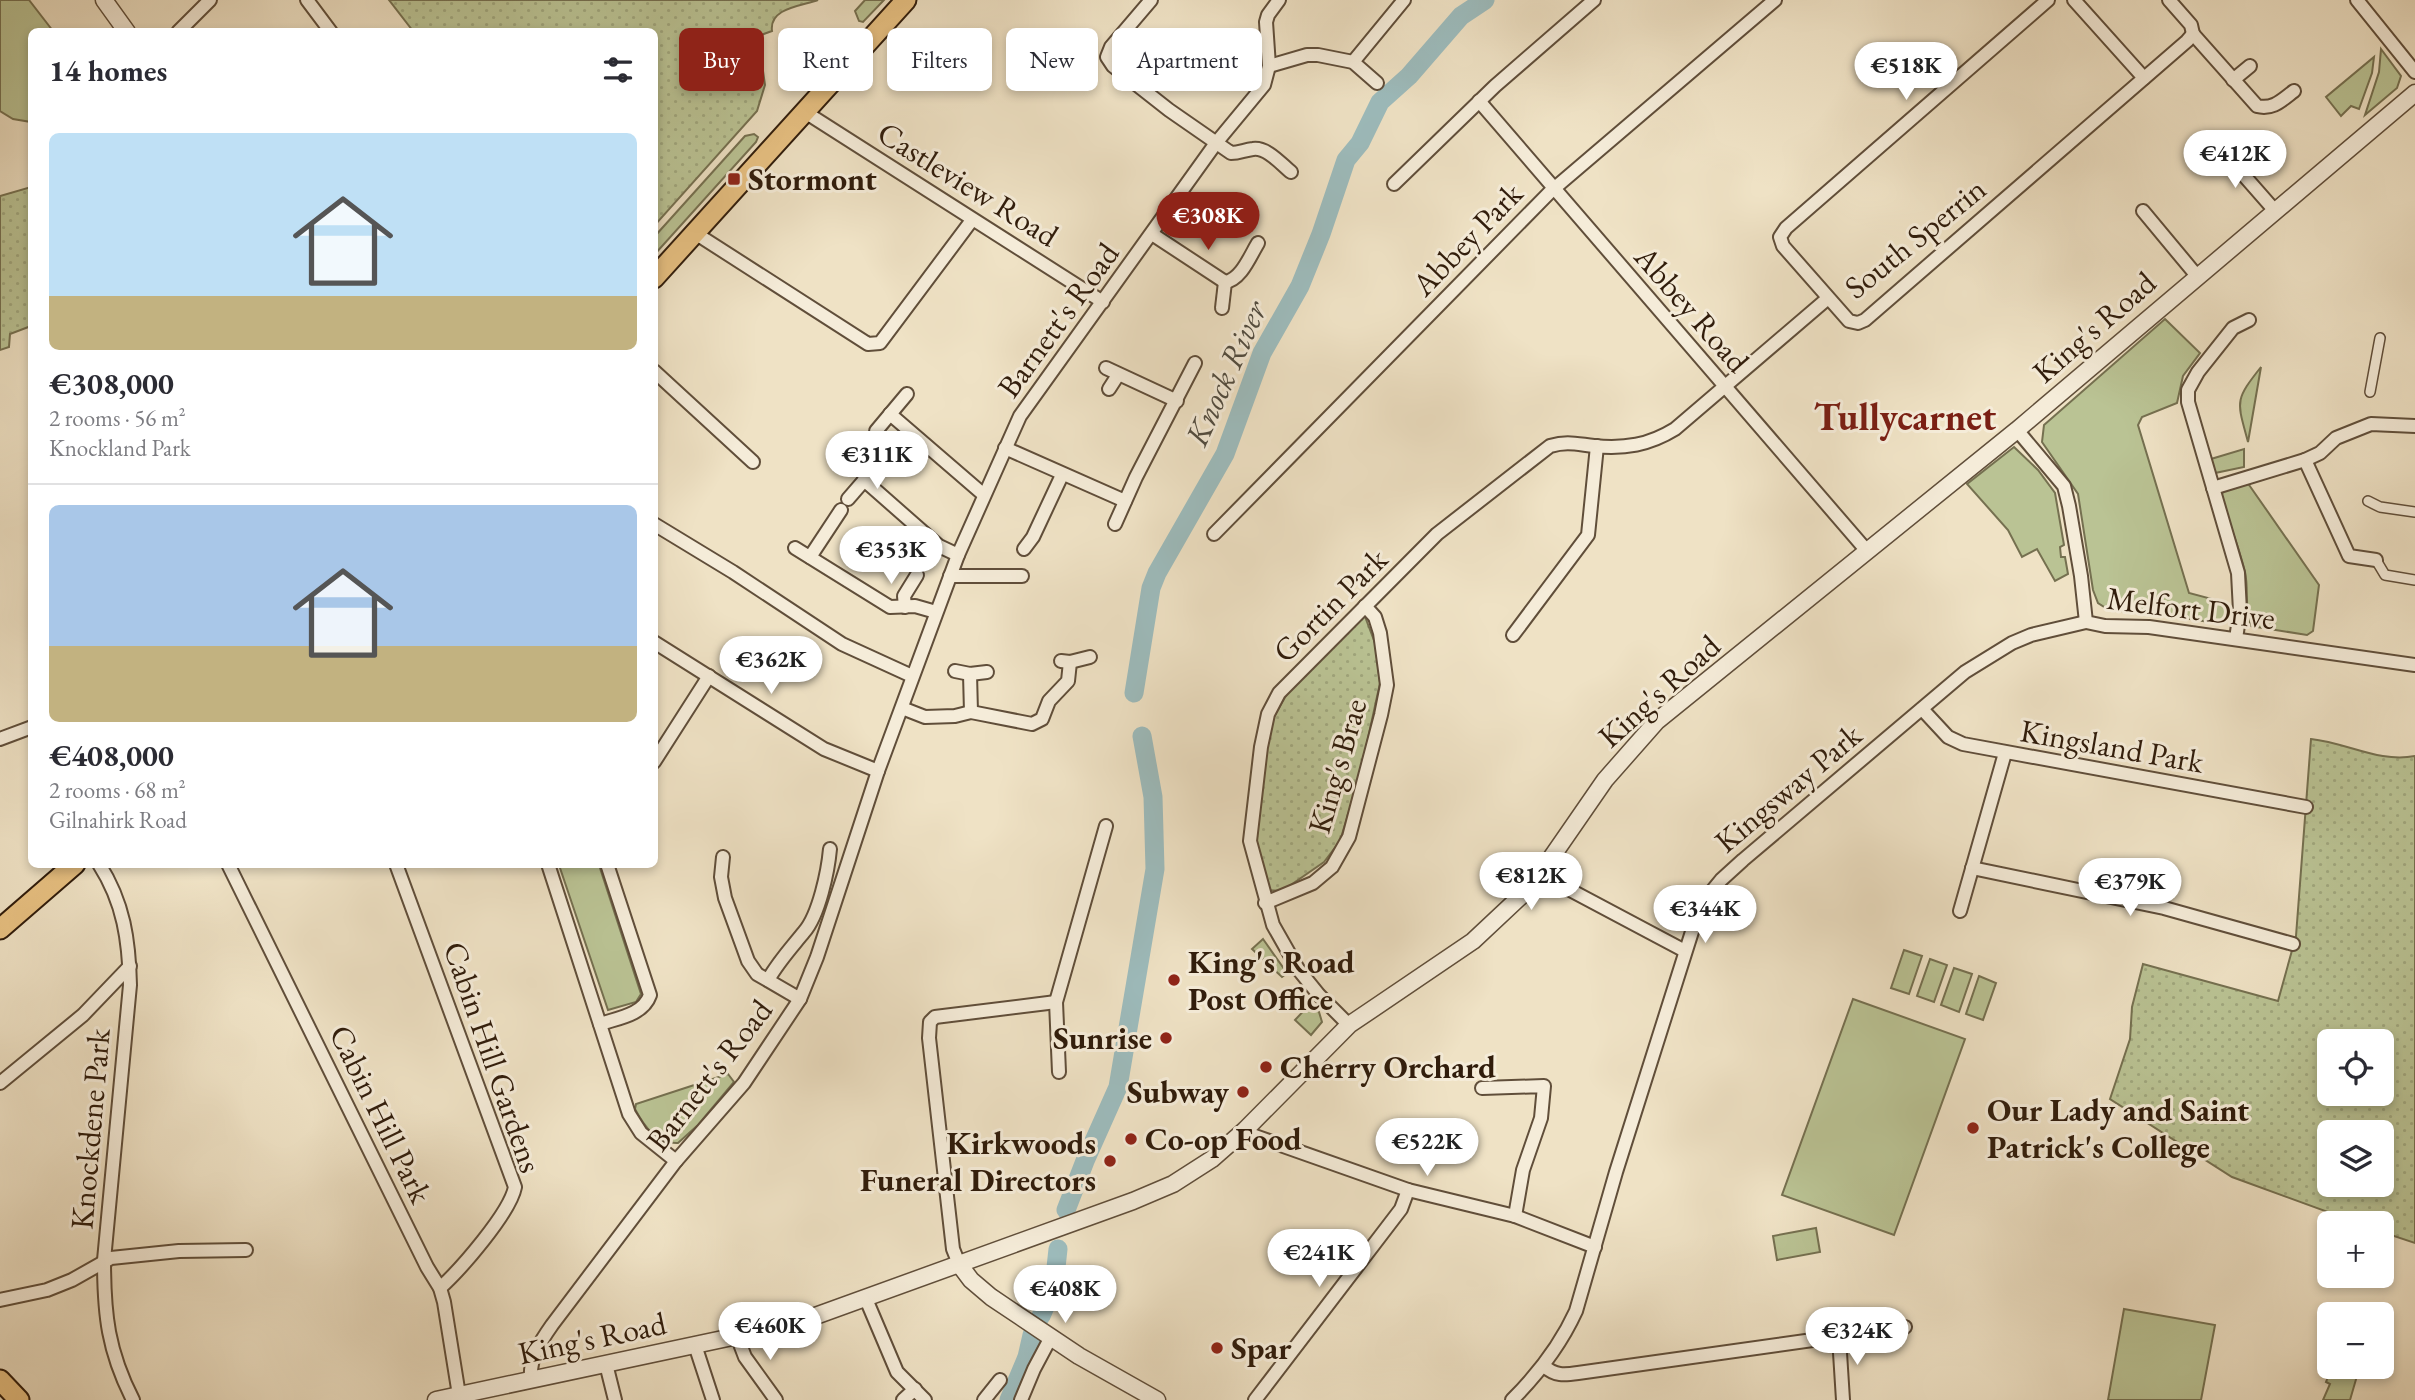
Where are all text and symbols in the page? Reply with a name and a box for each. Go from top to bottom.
chip: Buy [679,28,764,91]
chip: Rent [778,28,873,91]
chip: Filters [887,28,992,91]
chip: New [1006,28,1098,91]
chip: Apartment [1112,28,1262,91]
pin: €518K [1857,42,1955,102]
text: €518K [1870,50,1942,80]
text: 14 homes [49,51,167,90]
icon: filters [599,51,637,89]
street label: Castleview Road [870,112,1067,257]
pin: €412K [2186,130,2284,190]
text: €412K [2199,138,2271,168]
place label: Stormont [748,158,877,200]
street label: South Sperrin [1835,168,1995,308]
marker: Stormont [726,171,742,187]
street label: Abbey Park [1402,172,1532,306]
icon: home [280,178,406,304]
pin: €308K [1159,192,1257,252]
text: €308K [1172,200,1244,230]
street label: Barnett's Road [988,233,1129,406]
street label: Abbey Road [1625,236,1759,382]
street label: King's Road [2023,261,2165,392]
water label: Knock River [1174,293,1277,453]
text: €308,000 [49,364,174,403]
district label: Tullycarnet [1814,392,1996,441]
text: 2 rooms · 56 m² [49,403,186,433]
pin: €311K [828,432,926,491]
text: Knockland Park [49,433,191,463]
text: €311K [841,439,913,469]
pin: €353K [842,526,940,586]
text: €353K [855,534,927,564]
street label: Gortin Park [1264,538,1397,671]
icon: home [280,550,406,676]
street label: Melfort Drive [2105,577,2277,639]
street label: King's Road [1589,624,1730,757]
pin: €362K [722,636,820,696]
text: €362K [735,644,807,674]
street label: King's Brae [1298,694,1376,838]
street label: Kingsland Park [2017,709,2208,783]
street label: Kingsway Park [1706,714,1871,862]
text: €408,000 [49,736,174,775]
text: 2 rooms · 68 m² [49,775,186,805]
text: Gilnahirk Road [49,805,187,835]
pin: €812K [1482,852,1580,912]
pin: €379K [2081,858,2179,918]
text: €812K [1495,860,1567,890]
text: €379K [2094,866,2166,896]
pin: €344K [1656,886,1754,945]
text: €344K [1669,893,1741,923]
street label: Cabin Hill Gardens [434,936,552,1178]
place label: King's Road Post Office [1188,941,1355,1020]
marker: King's Road Post Office [1166,972,1182,988]
street label: Barnett's Road [636,990,782,1160]
place label: Sunrise [1053,1017,1152,1059]
street label: Cabin Hill Park [320,1018,443,1211]
street label: Knockdene Park [60,1026,120,1231]
map controls [2317,1029,2394,1379]
button: locate [2317,1029,2394,1106]
marker: Sunrise [1158,1030,1174,1046]
place label: Cherry Orchard [1280,1046,1496,1088]
marker: Cherry Orchard [1258,1059,1274,1075]
place label: Subway [1127,1071,1230,1113]
marker: Subway [1235,1084,1251,1100]
place label: Our Lady and Saint Patrick's College [1987,1089,2249,1168]
place label: Co-op Food [1145,1118,1302,1160]
pin: €522K [1378,1118,1476,1178]
marker: Our Lady and Saint Patrick's College [1965,1120,1981,1136]
button: layers [2317,1120,2394,1197]
place label: Kirkwoods Funeral Directors [860,1122,1096,1201]
text: €522K [1391,1126,1463,1156]
marker: Co-op Food [1123,1131,1139,1147]
marker: Kirkwoods Funeral Directors [1102,1153,1118,1169]
button: + [2317,1211,2394,1288]
pin: €241K [1270,1230,1368,1289]
text: €241K [1283,1237,1355,1267]
pin: €408K [1016,1266,1114,1325]
text: €408K [1029,1273,1101,1303]
street label: King's Road [514,1302,671,1374]
pin: €460K [721,1302,819,1362]
button: − [2317,1302,2394,1379]
pin: €324K [1808,1308,1906,1367]
text: €460K [734,1310,806,1340]
text: €324K [1821,1315,1893,1345]
place label: Spar [1231,1327,1292,1369]
marker: Spar [1209,1340,1225,1356]

